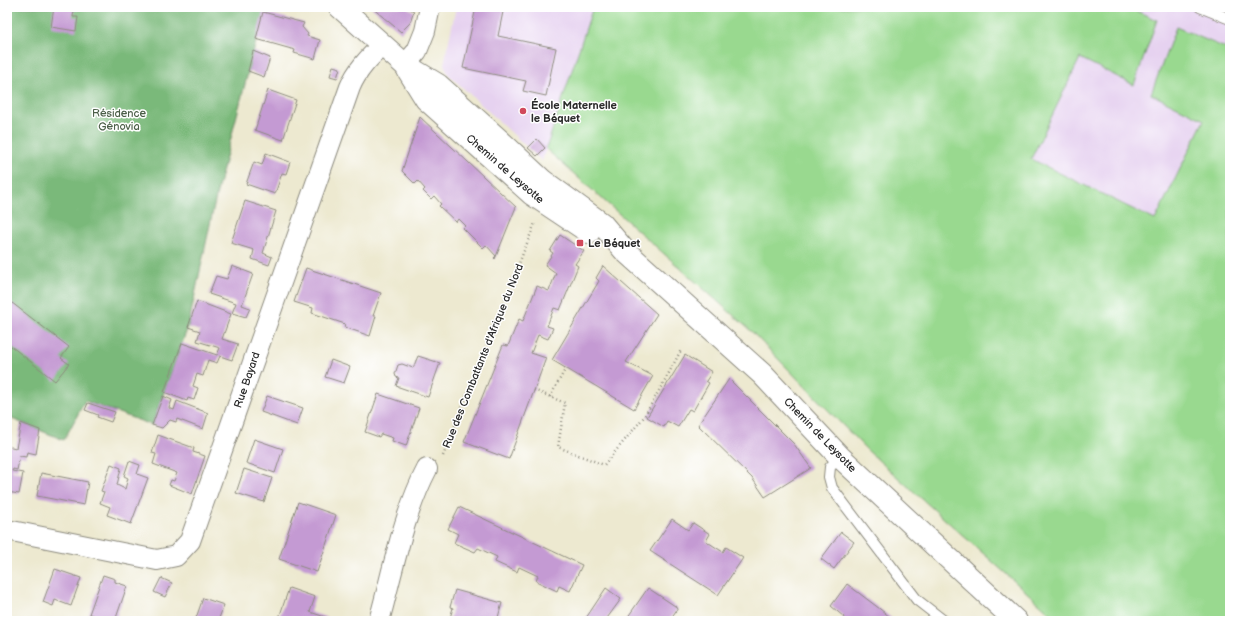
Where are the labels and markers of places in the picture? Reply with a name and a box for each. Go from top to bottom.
place label: École Maternelle le Béquet [531,98,617,125]
marker: École Maternelle le Béquet [518,106,528,116]
place label: Le Béquet [588,237,641,250]
marker: Le Béquet [575,238,585,248]

